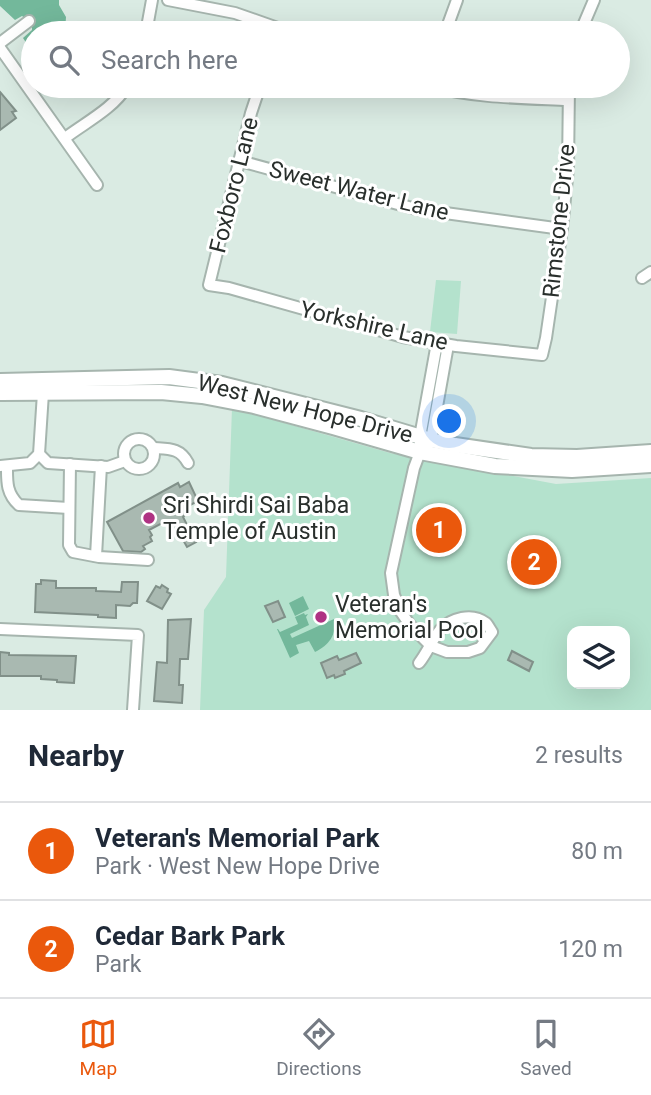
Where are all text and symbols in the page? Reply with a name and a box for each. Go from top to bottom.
search box [21,21,630,98]
icon: search [45,41,83,79]
text: Search here [101,45,238,75]
street label: Foxboro Lane [204,114,264,256]
street label: Rimstone Drive [537,143,581,299]
street label: Sweet Water Lane [266,156,452,226]
street label: Yorkshire Lane [297,296,451,356]
street label: West New Hope Drive [195,369,415,449]
your location [432,404,466,438]
place label: Sri Shirdi Sai Baba Temple of Austin [163,492,349,545]
pin: 1 [416,504,462,556]
marker: Sri Shirdi Sai Baba Temple of Austin [141,510,157,526]
pin: 2 [511,536,557,588]
place label: Veteran's Memorial Pool [335,591,484,644]
marker: Veteran's Memorial Pool [313,609,329,625]
map controls [567,626,630,689]
button: layers [567,626,630,689]
text: Nearby [28,738,124,773]
text: 2 results [535,742,623,769]
text: Veteran's Memorial Park [95,823,379,853]
text: 1 [44,838,58,865]
text: 80 m [571,838,623,865]
text: Park · West New Hope Drive [95,853,380,880]
text: Cedar Bark Park [95,921,285,951]
text: 2 [44,936,58,963]
text: 120 m [558,936,623,963]
text: Park [95,951,141,978]
tab: Map [79,1015,117,1080]
tab: Directions [276,1015,361,1080]
tab: Saved [520,1015,572,1080]

